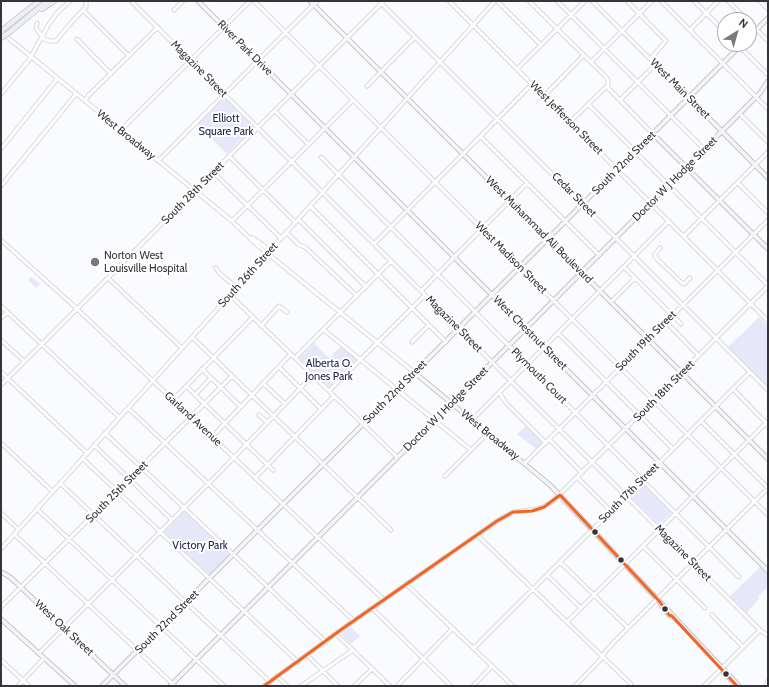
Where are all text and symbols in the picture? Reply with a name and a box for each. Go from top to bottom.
north arrow [717,12,757,52]
text: N [736,15,751,31]
street label: River Park Drive [215,18,275,78]
street label: Magazine Street [168,38,230,100]
street label: West Main Street [647,56,713,122]
street label: West Jefferson Street [527,79,605,157]
street label: West Broadway [94,107,158,163]
park label: Elliott Square Park [199,112,253,138]
street label: South 22nd Street [589,128,659,198]
street label: Doctor W J Hodge Street [630,134,720,224]
street label: South 28th Street [159,159,227,227]
street label: Cedar Street [549,170,599,220]
street label: West Muhammad Ali Boulevard [483,174,595,286]
street label: West Madison Street [472,219,550,297]
street label: South 26th Street [215,240,281,310]
place label: Norton West Louisville Hospital [104,249,187,275]
marker: Norton West Louisville Hospital [89,256,101,268]
street label: Magazine Street [423,293,485,355]
street label: West Chestnut Street [490,293,570,373]
street label: South 19th Street [613,308,679,374]
street label: Plymouth Court [508,345,570,407]
park label: Alberta O. Jones Park [305,357,353,383]
street label: South 22nd Street [360,357,430,427]
street label: South 18th Street [631,358,697,424]
street label: Doctor W J Hodge Street [401,364,491,454]
street label: Garland Avenue [162,389,224,449]
street label: West Broadway [458,407,522,463]
street label: South 25th Street [83,458,151,526]
street label: South 17th Street [596,460,662,526]
street label: Magazine Street [652,522,714,584]
unlabelled marker [590,527,600,537]
park label: Victory Park [172,539,228,553]
unlabelled marker [616,555,626,565]
street label: South 22nd Street [132,587,202,657]
street label: West Oak Street [32,597,96,659]
unlabelled marker [660,604,670,614]
unlabelled marker [721,669,731,679]

